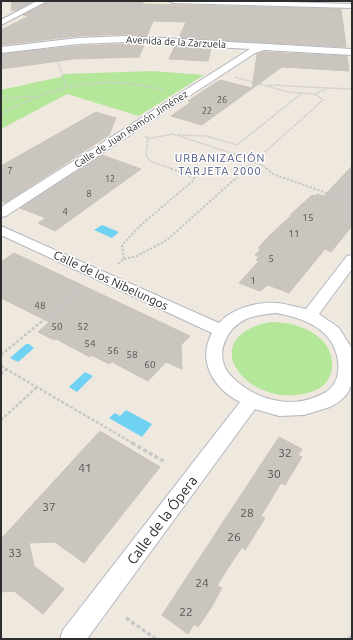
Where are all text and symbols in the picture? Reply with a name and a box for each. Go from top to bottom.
street label: Avenida de la Zarzuela [126,34,226,50]
street label: Calle de Juan Ramón Jiménez [72,88,190,170]
house number: 26 [217,95,227,105]
house number: 22 [202,106,212,116]
district label: URBANIZACIÓN TARJETA 2000 [175,151,265,177]
house number: 7 [7,166,13,176]
house number: 12 [105,174,115,184]
house number: 8 [86,189,92,199]
house number: 4 [62,206,68,217]
house number: 15 [302,212,314,223]
house number: 11 [288,228,300,239]
street label: Calle de los Nibelungos [52,248,170,312]
house number: 5 [268,253,274,264]
house number: 1 [250,275,256,286]
house number: 48 [34,300,46,311]
house number: 50 [51,321,63,332]
house number: 52 [77,321,89,332]
house number: 54 [84,338,96,349]
house number: 56 [107,345,119,356]
house number: 58 [126,349,138,360]
house number: 60 [144,359,156,370]
house number: 32 [278,446,292,459]
house number: 41 [78,461,92,474]
house number: 30 [267,467,281,480]
street label: Calle de la Ópera [123,472,200,567]
house number: 37 [42,500,56,513]
house number: 28 [240,506,254,519]
house number: 26 [227,530,241,543]
house number: 33 [8,546,22,559]
house number: 24 [195,576,209,589]
house number: 22 [179,605,193,618]

